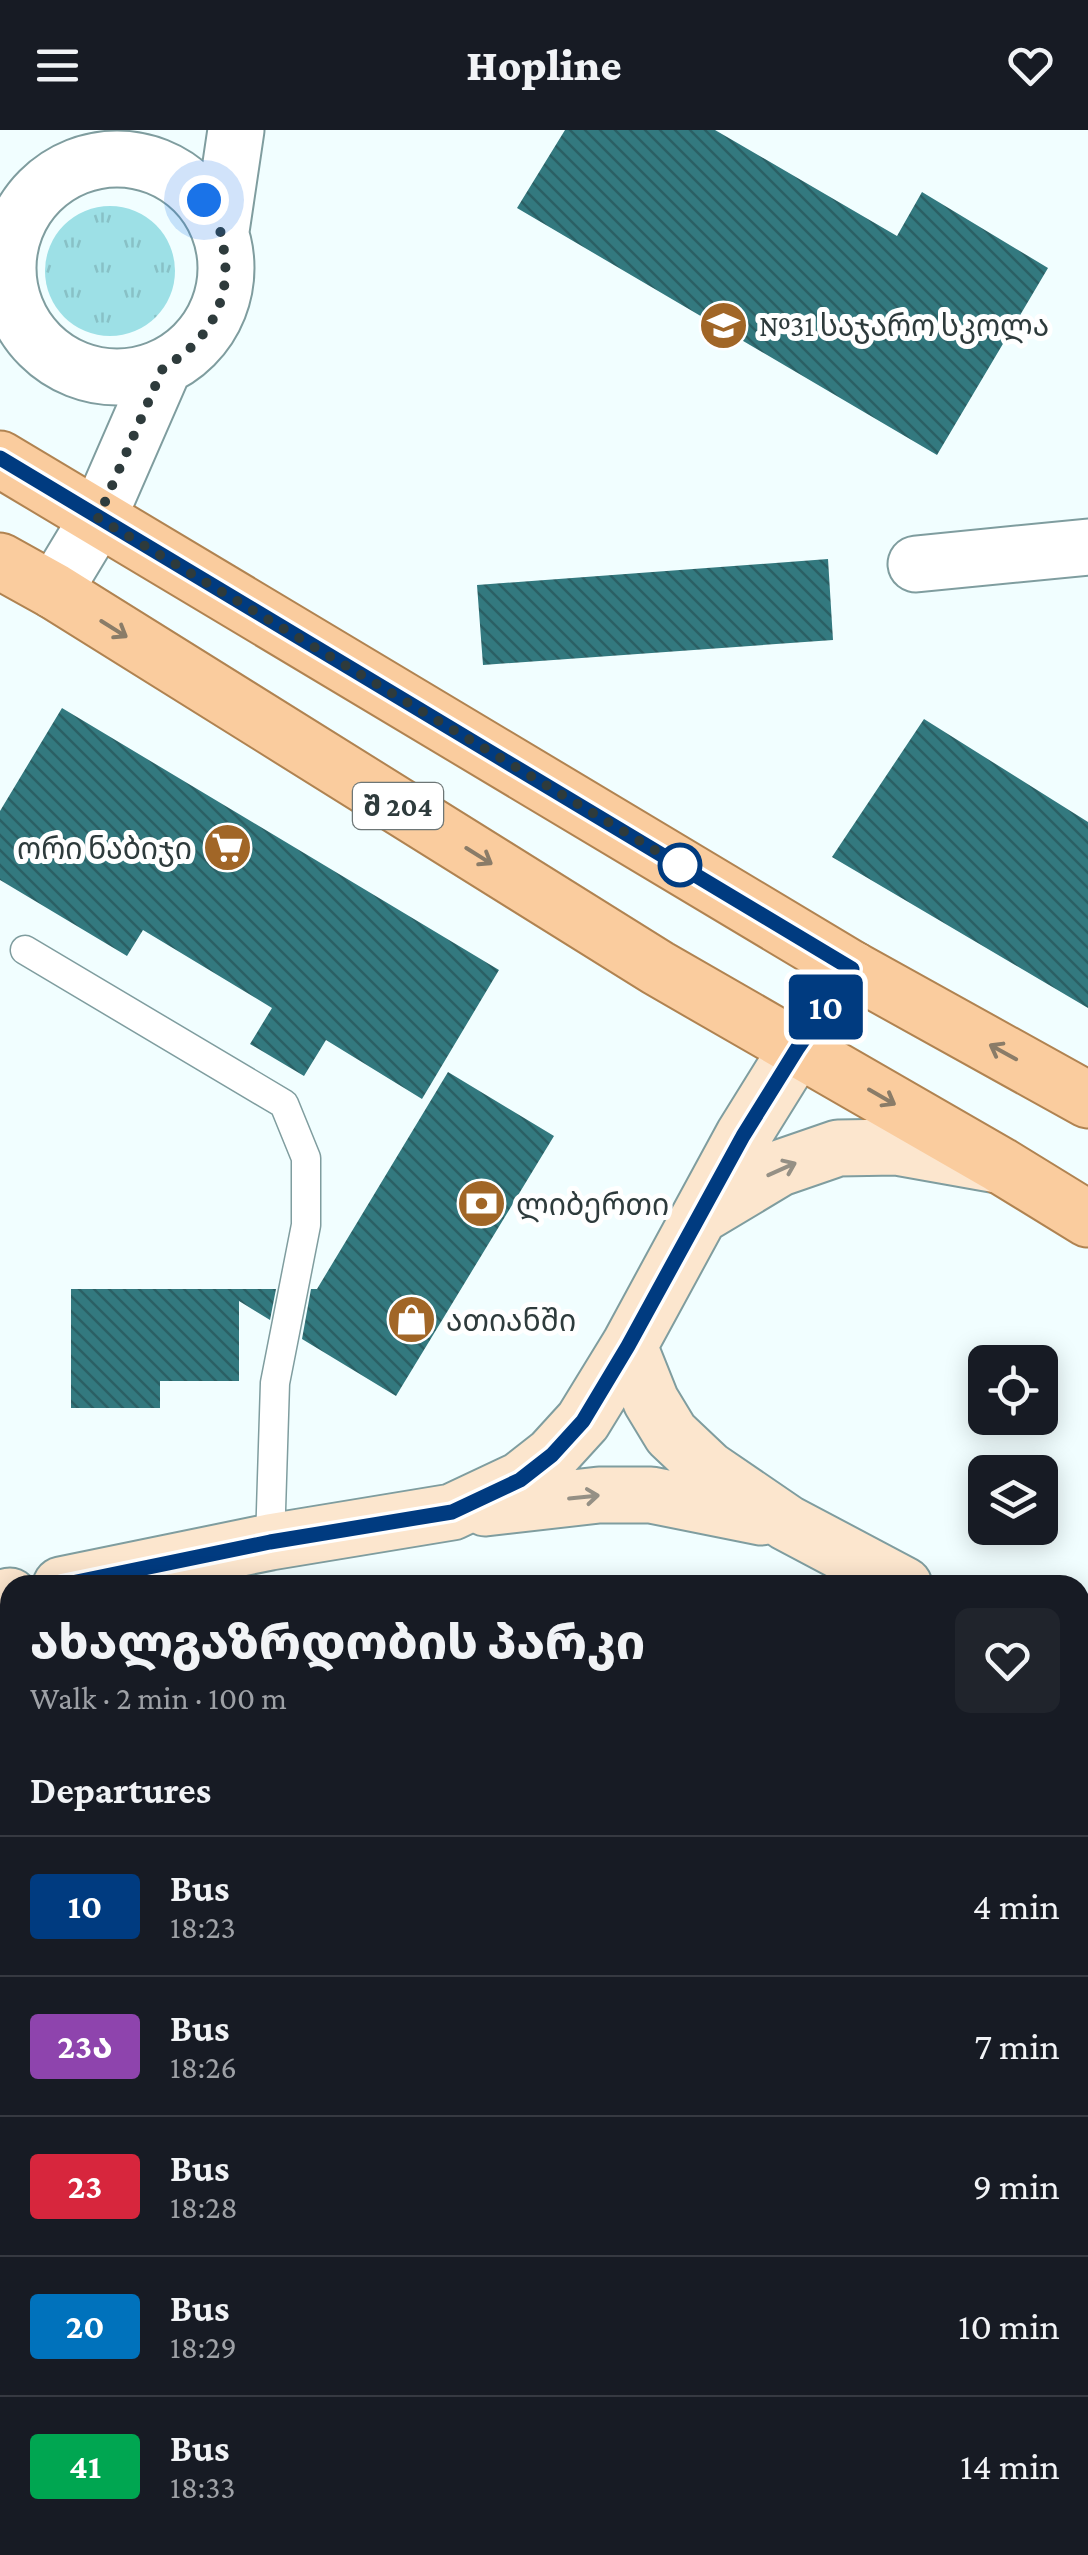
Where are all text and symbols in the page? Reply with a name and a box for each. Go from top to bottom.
icon: menu [30,38,85,93]
icon: heart [1003,38,1058,93]
text: Hopline [466,40,622,90]
your location [179,175,229,225]
school or university icon: №31 საჯარო სკოლა [698,299,750,351]
place label: №31 საჯარო სკოლა [759,309,1049,344]
one-way arrow [99,618,128,639]
road number: შ 204 [353,783,443,829]
supermarket icon: ორი ნაბიჯი [201,822,253,874]
place label: ორი ნაბიჯი [17,832,192,867]
unlabelled marker [659,844,701,886]
one-way arrow [464,846,493,866]
line badge: 10 [781,974,871,1040]
text: 10 [809,988,843,1027]
one-way arrow [988,1042,1018,1062]
one-way arrow [867,1088,896,1108]
one-way arrow [766,1159,797,1177]
bank icon: ლიბერთი [455,1178,507,1230]
place label: ლიბერთი [516,1188,669,1223]
shop icon: ათიანში [385,1294,437,1346]
place label: ათიანში [446,1304,576,1337]
map controls [968,1345,1058,1545]
button: locate [968,1345,1058,1435]
button: layers [968,1455,1058,1545]
one-way arrow [567,1487,600,1506]
button: heart [955,1608,1060,1713]
text: ახალგაზრდობის პარკი [30,1616,645,1669]
text: Walk · 2 min · 100 m [30,1680,287,1716]
text: Departures [30,1769,211,1811]
text: Bus [170,1867,229,1909]
text: 4 min [973,1885,1060,1927]
text: 10 [68,1887,102,1926]
text: 18:23 [170,1909,236,1945]
text: Bus [170,2007,229,2049]
text: 7 min [974,2025,1060,2067]
text: 23ა [57,2027,113,2066]
text: 18:26 [170,2049,237,2085]
text: Bus [170,2147,229,2189]
text: 9 min [973,2165,1060,2207]
text: 23 [68,2167,102,2206]
text: 18:28 [170,2189,238,2225]
text: Bus [170,2287,229,2329]
text: 10 min [958,2305,1060,2347]
text: 20 [65,2307,105,2346]
text: 18:29 [170,2329,237,2365]
text: Bus [170,2427,229,2469]
text: 14 min [960,2445,1060,2487]
text: 41 [69,2447,101,2486]
text: 18:33 [170,2469,235,2505]

